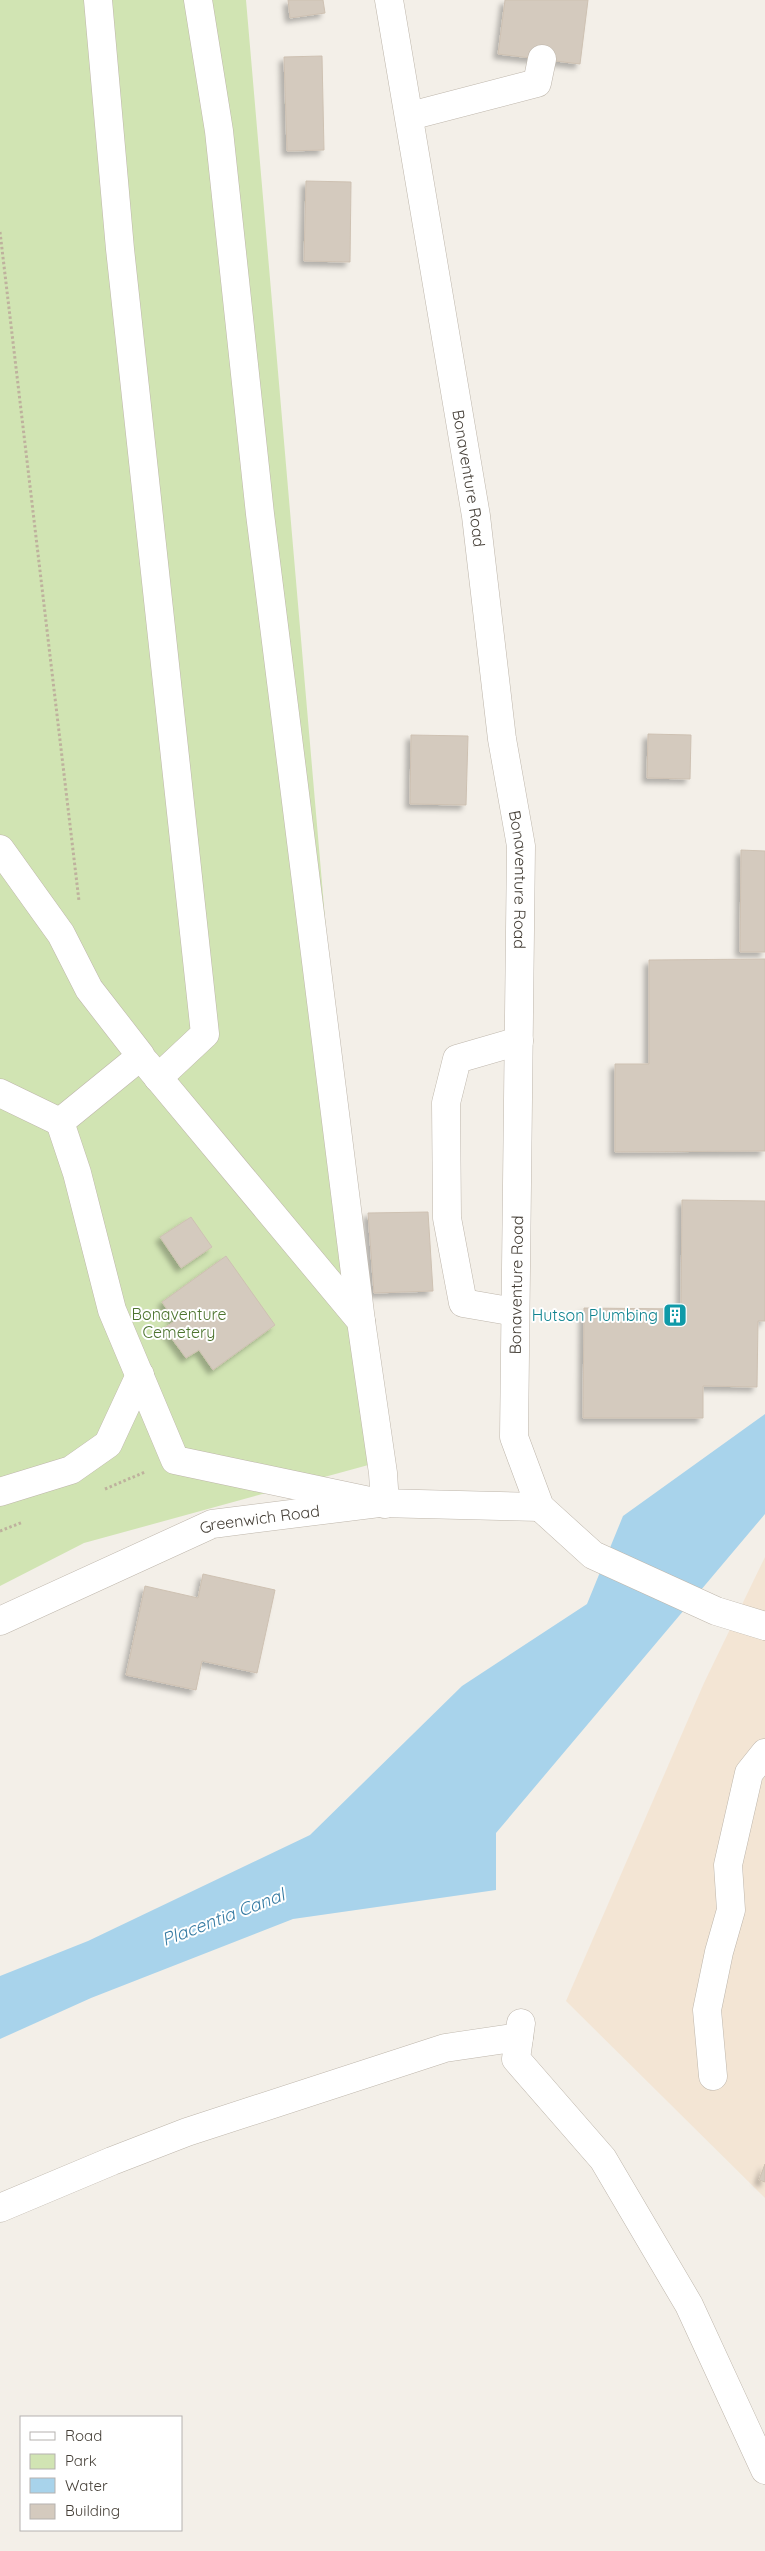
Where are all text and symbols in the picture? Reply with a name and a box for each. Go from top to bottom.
street label: Bonaventure Road [448,408,490,548]
street label: Bonaventure Road [505,809,531,949]
street label: Bonaventure Road [505,1215,527,1355]
building icon: Hutson Plumbing [662,1302,688,1328]
park label: Bonaventure Cemetery [132,1304,226,1342]
place label: Hutson Plumbing [532,1305,658,1325]
street label: Greenwich Road [196,1501,321,1538]
water label: Placentia Canal [158,1882,289,1951]
legend [20,2416,182,2531]
text: Road [65,2426,102,2445]
text: Park [65,2451,97,2470]
text: Water [65,2476,108,2495]
text: Building [65,2501,120,2520]

